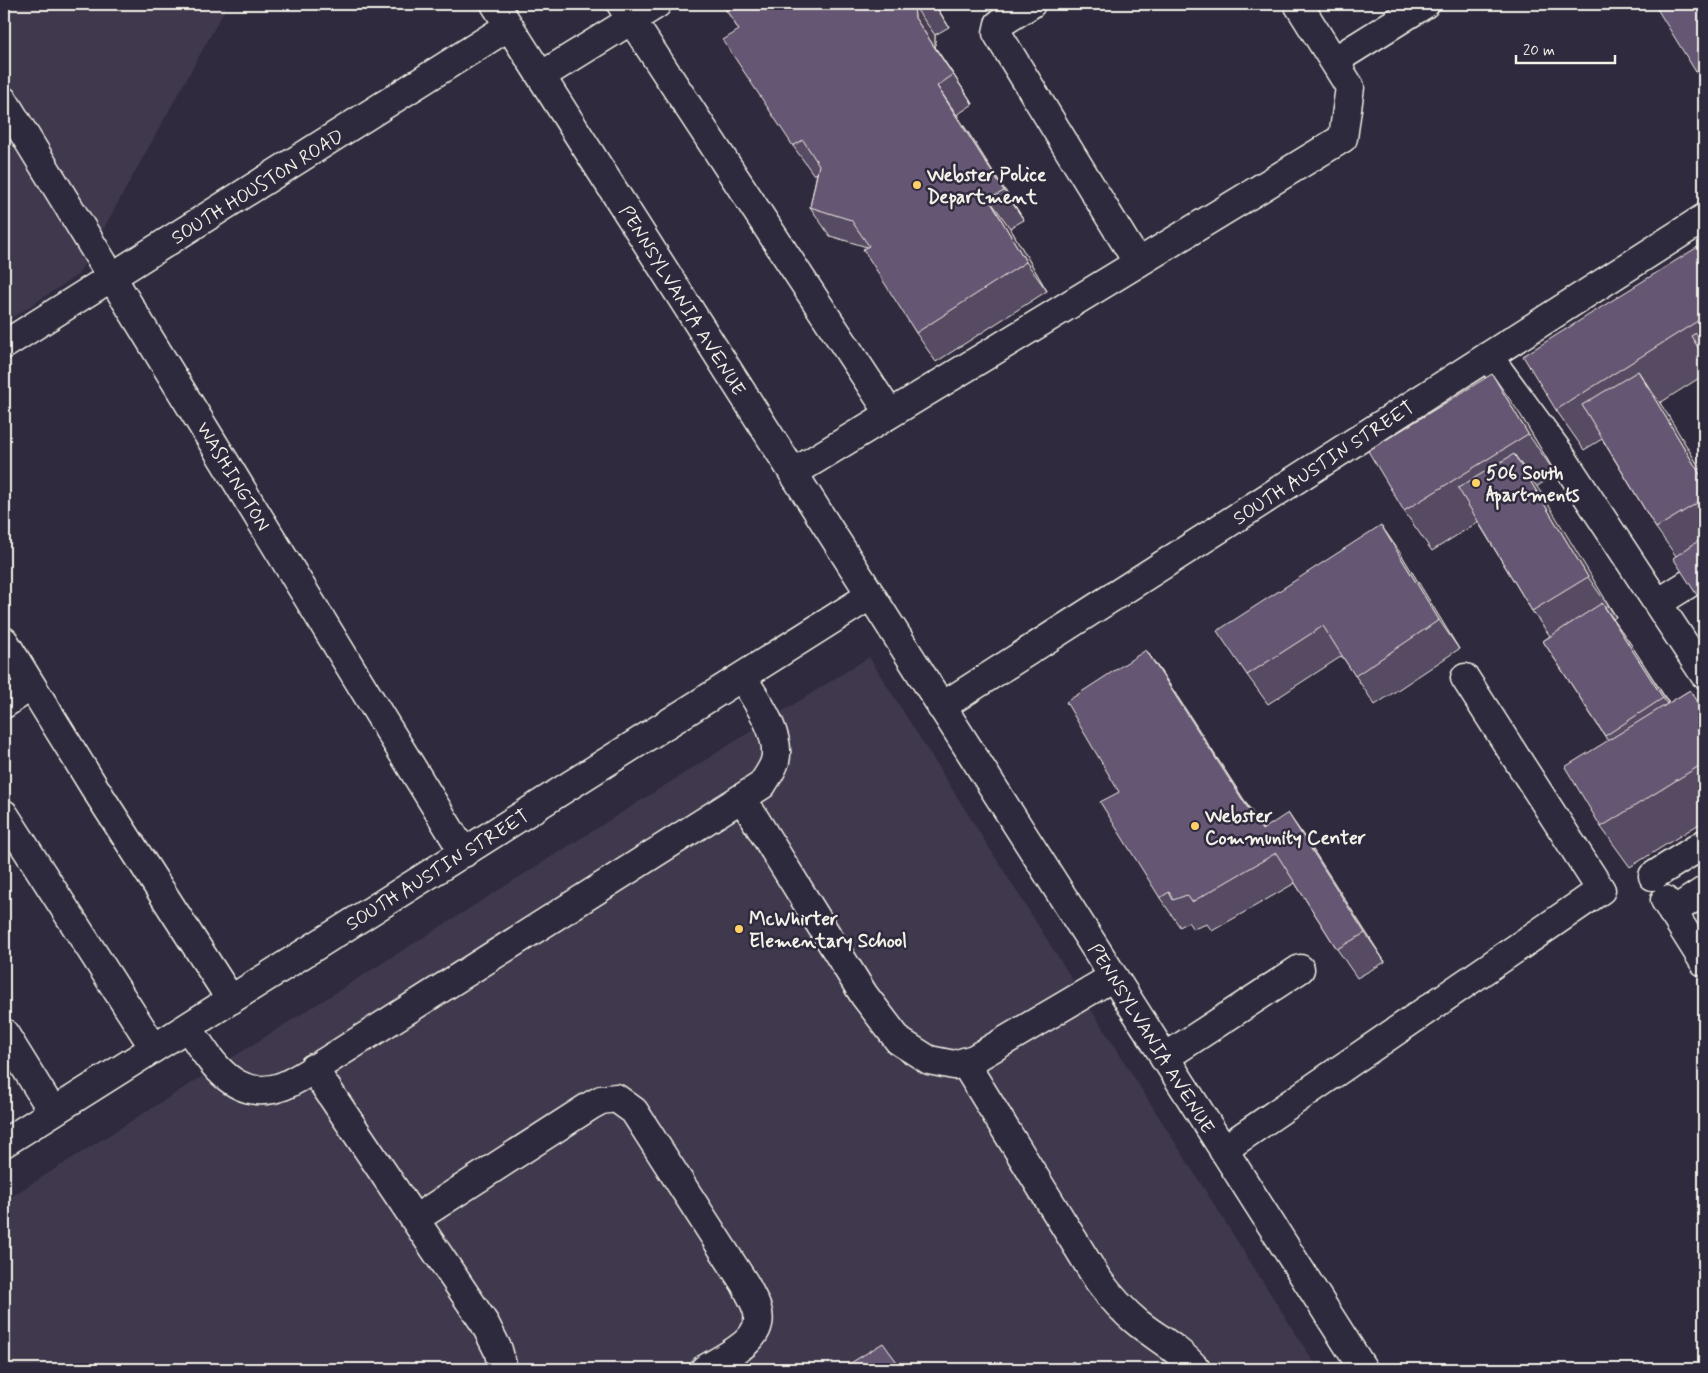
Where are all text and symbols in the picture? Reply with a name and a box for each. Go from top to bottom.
scale bar [1516,32,1614,64]
text: 20 m [1523,41,1555,61]
street label: SOUTH HOUSTON ROAD [167,124,349,251]
place label: Webster Police Department [926,163,1047,210]
marker: Webster Police Department [911,179,923,191]
street label: PENNSYLVANIA AVENUE [613,201,751,401]
street label: SOUTH AUSTIN STREET [1228,395,1419,531]
street label: WASHINGTON [190,418,275,536]
place label: 506 South Apartments [1486,461,1580,510]
marker: 506 South Apartments [1470,477,1482,489]
street label: SOUTH AUSTIN STREET [342,804,534,937]
place label: Webster Community Center [1204,804,1366,851]
marker: Webster Community Center [1189,820,1201,832]
place label: McWhirter Elementary School [749,907,907,954]
marker: McWhirter Elementary School [733,923,745,935]
street label: PENNSYLVANIA AVENUE [1082,939,1220,1139]

